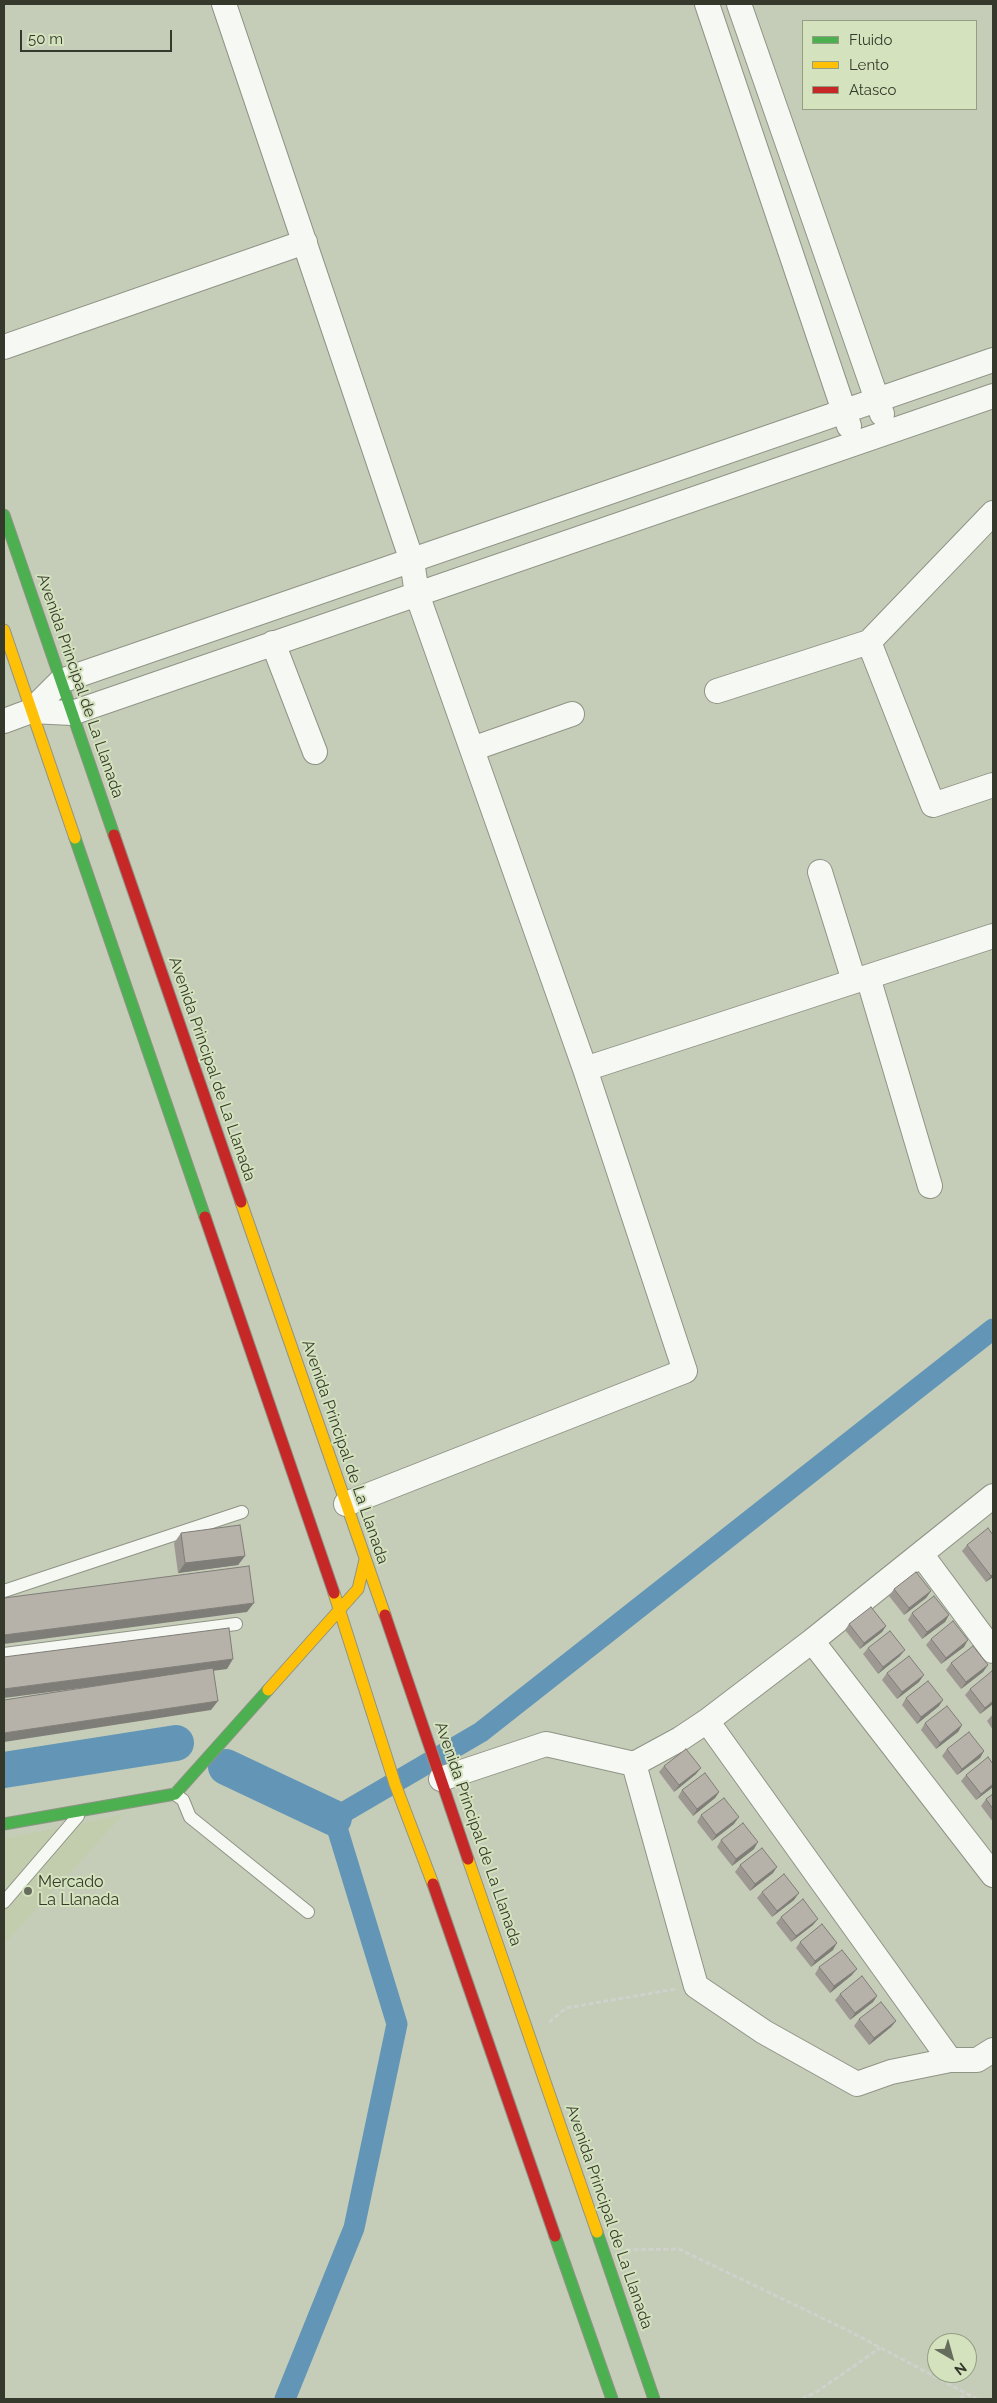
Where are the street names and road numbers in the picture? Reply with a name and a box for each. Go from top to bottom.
street label: Avenida Principal de La Llanada [33,571,127,801]
street label: Avenida Principal de La Llanada [165,954,259,1184]
street label: Avenida Principal de La Llanada [298,1337,392,1567]
street label: Avenida Principal de La Llanada [431,1719,525,1949]
street label: Avenida Principal de La Llanada [562,2102,656,2332]

